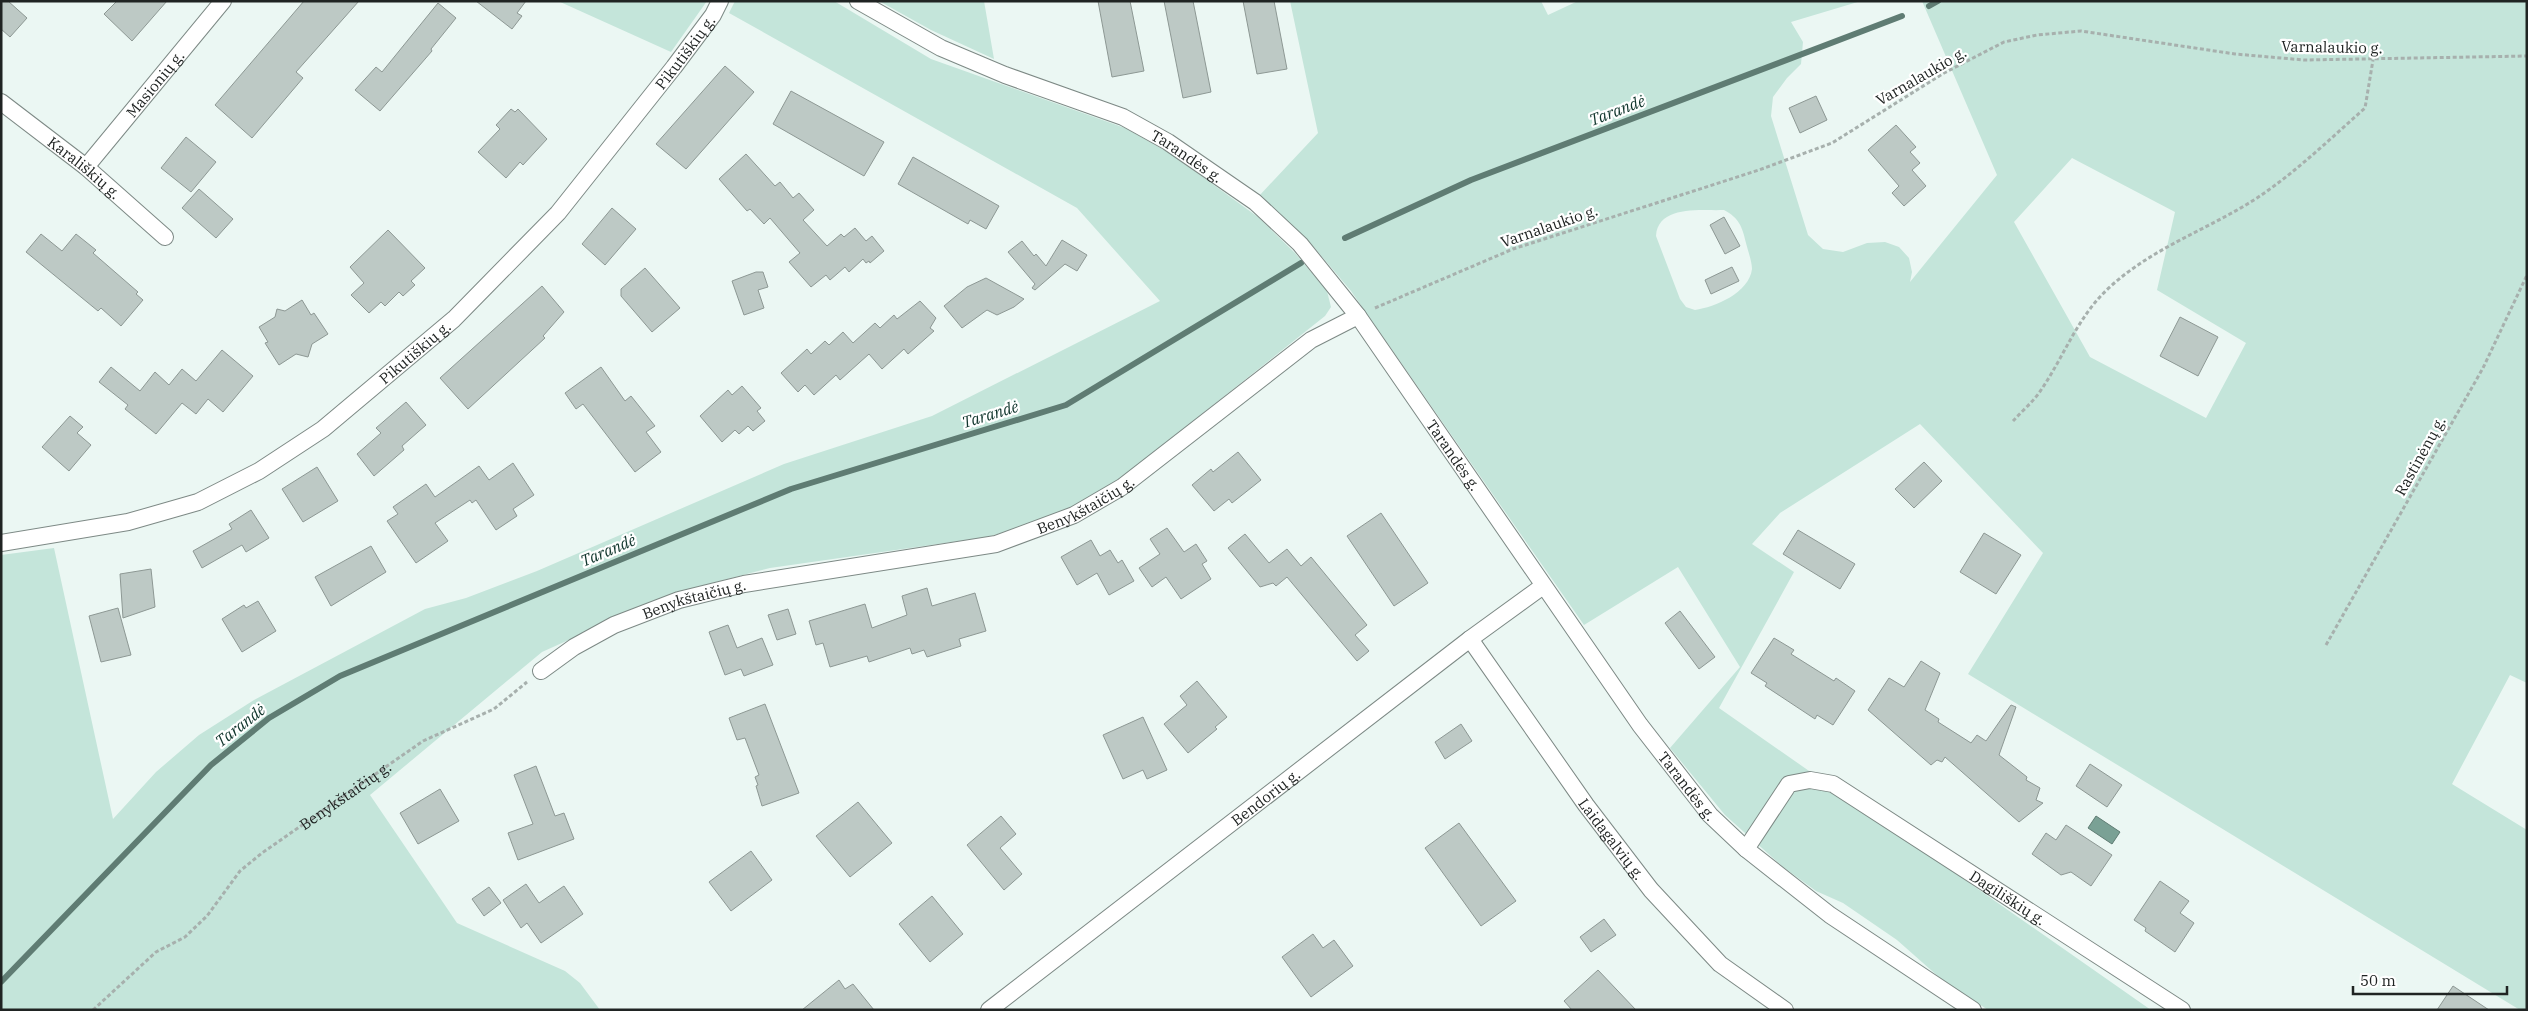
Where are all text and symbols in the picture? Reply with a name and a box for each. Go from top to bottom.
street label: Pikutiškių g. [651,11,719,93]
street label: Varnalaukio g. [2281,37,2383,57]
street label: Varnalaukio g. [1872,42,1970,110]
street label: Masionių g. [122,46,188,121]
water label: Tarandė [1586,90,1648,130]
street label: Tarandės g. [1148,125,1227,186]
street label: Karališkių g. [44,132,125,203]
street label: Varnalaukio g. [1498,201,1600,251]
street label: Pikutiškių g. [375,317,454,388]
water label: Tarandė [959,396,1021,432]
street label: Rastinėnų g. [2390,413,2450,499]
street label: Tarandės g. [1423,416,1485,494]
street label: Benykštaičių g. [1034,472,1138,538]
water label: Tarandė [577,529,639,571]
street label: Benykštaičių g. [639,574,748,623]
water label: Tarandė [211,699,269,751]
street label: Tarandės g. [1654,747,1719,825]
street label: Benykštaičių g. [295,757,394,834]
street label: Bendorių g. [1227,764,1304,829]
street label: Laidagalvių g. [1575,794,1649,883]
street label: Dagiliškių g. [1966,866,2049,929]
scale bar [2353,964,2507,996]
text: 50 m [2360,971,2396,990]

